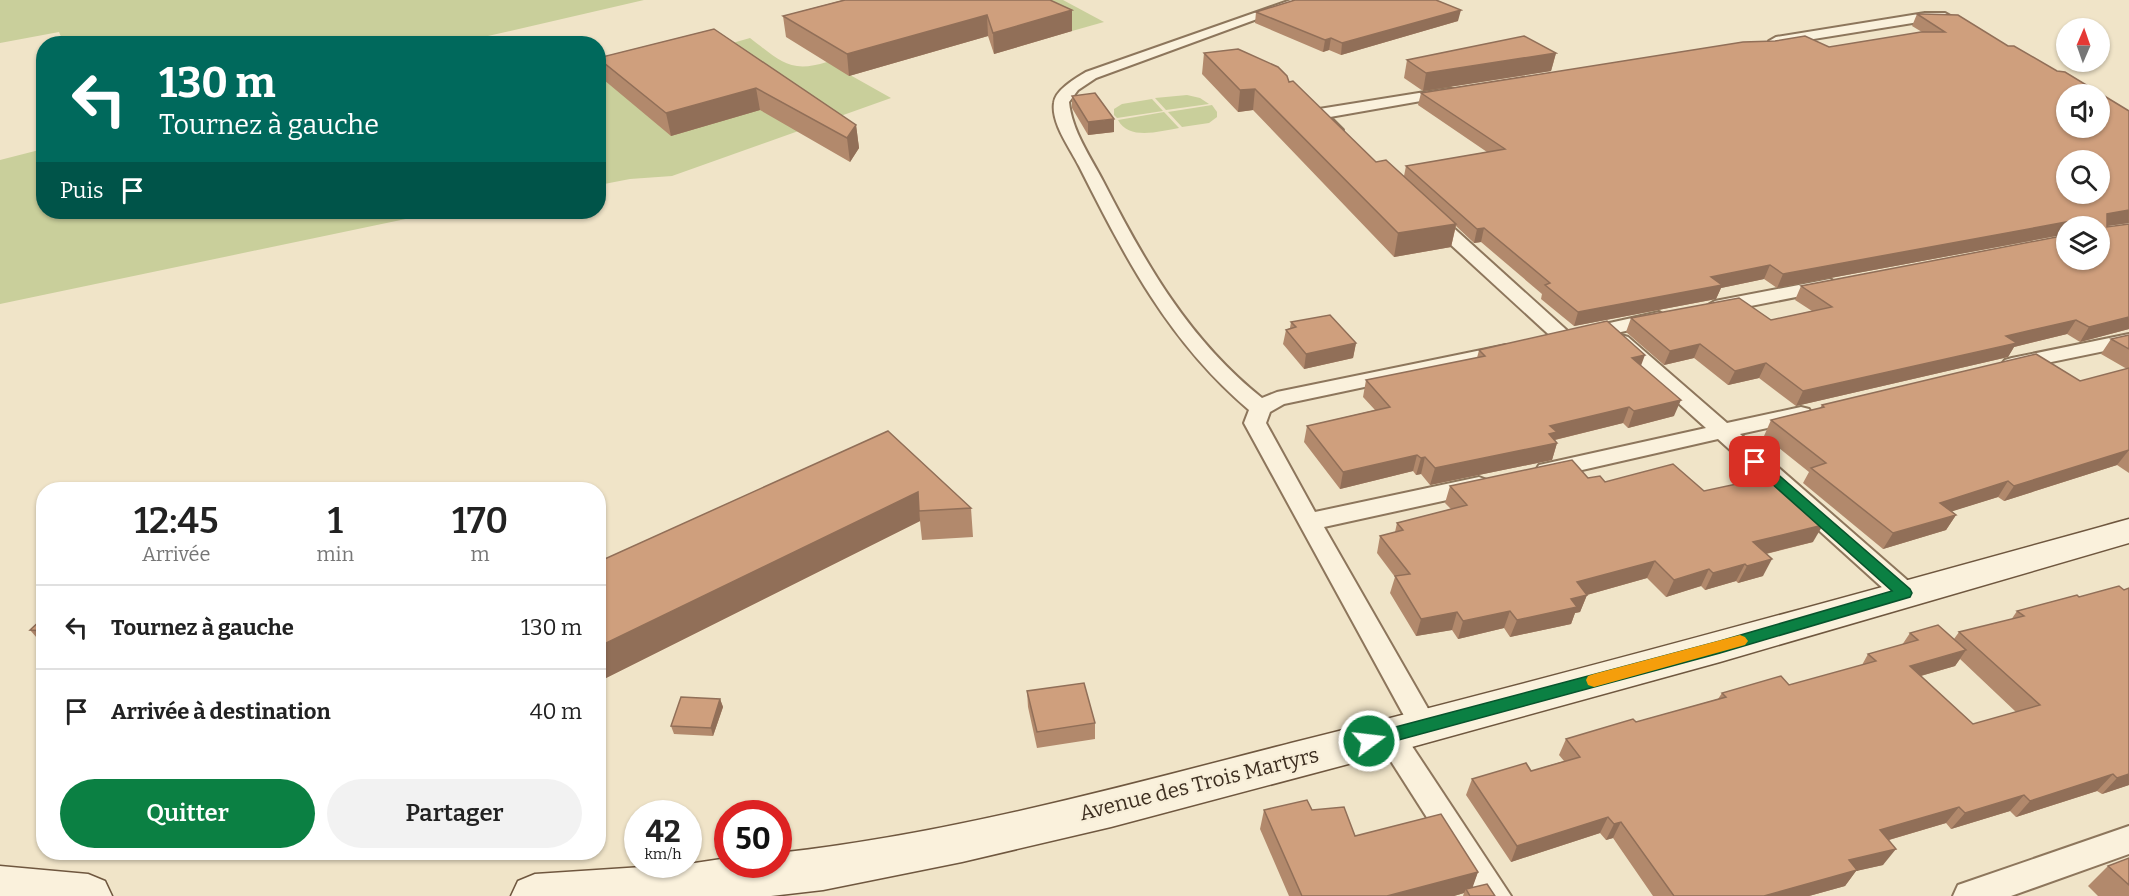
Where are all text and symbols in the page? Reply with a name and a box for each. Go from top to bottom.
north arrow [2056,18,2110,72]
map controls [2056,18,2110,270]
text: 130 m [159,58,276,108]
icon: left [60,60,138,138]
button: sound [2056,84,2110,138]
text: Tournez à gauche [159,109,379,141]
button: search [2056,150,2110,204]
icon: arrive [116,174,149,207]
text: Puis [60,177,104,204]
button: layers [2056,216,2110,270]
pin [1729,436,1780,487]
icon: arrive [1738,445,1771,478]
text: 12:45 [134,499,219,543]
text: 1 [328,499,343,543]
text: 170 [452,499,508,543]
text: Arrivée [142,542,210,566]
text: min [316,542,354,566]
text: m [471,542,490,566]
icon: left [60,611,93,644]
text: Tournez à gauche [111,614,294,641]
text: 130 m [521,614,582,641]
icon: arrive [60,695,93,728]
text: Arrivée à destination [111,698,331,725]
text: 40 m [530,698,582,725]
position arrow [1337,709,1401,773]
street label: Avenue des Trois Martyrs [1077,742,1321,826]
button: Quitter [60,779,315,848]
button: Partager [327,779,582,848]
speed limit sign: 50 [714,800,792,878]
text: 42 [645,814,681,850]
text: km/h [644,845,682,863]

